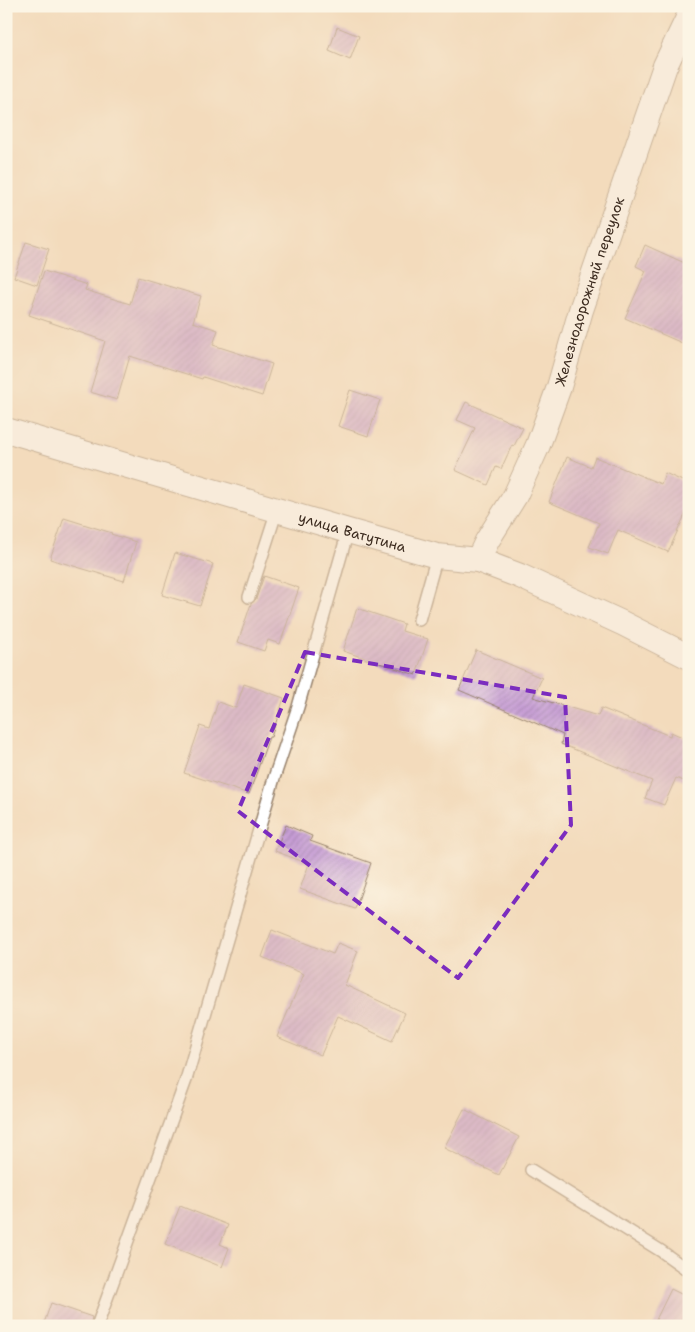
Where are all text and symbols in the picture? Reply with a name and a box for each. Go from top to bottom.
street label: Железнодорожный переулок [551,194,629,388]
street label: улица Ватутина [296,508,408,556]

